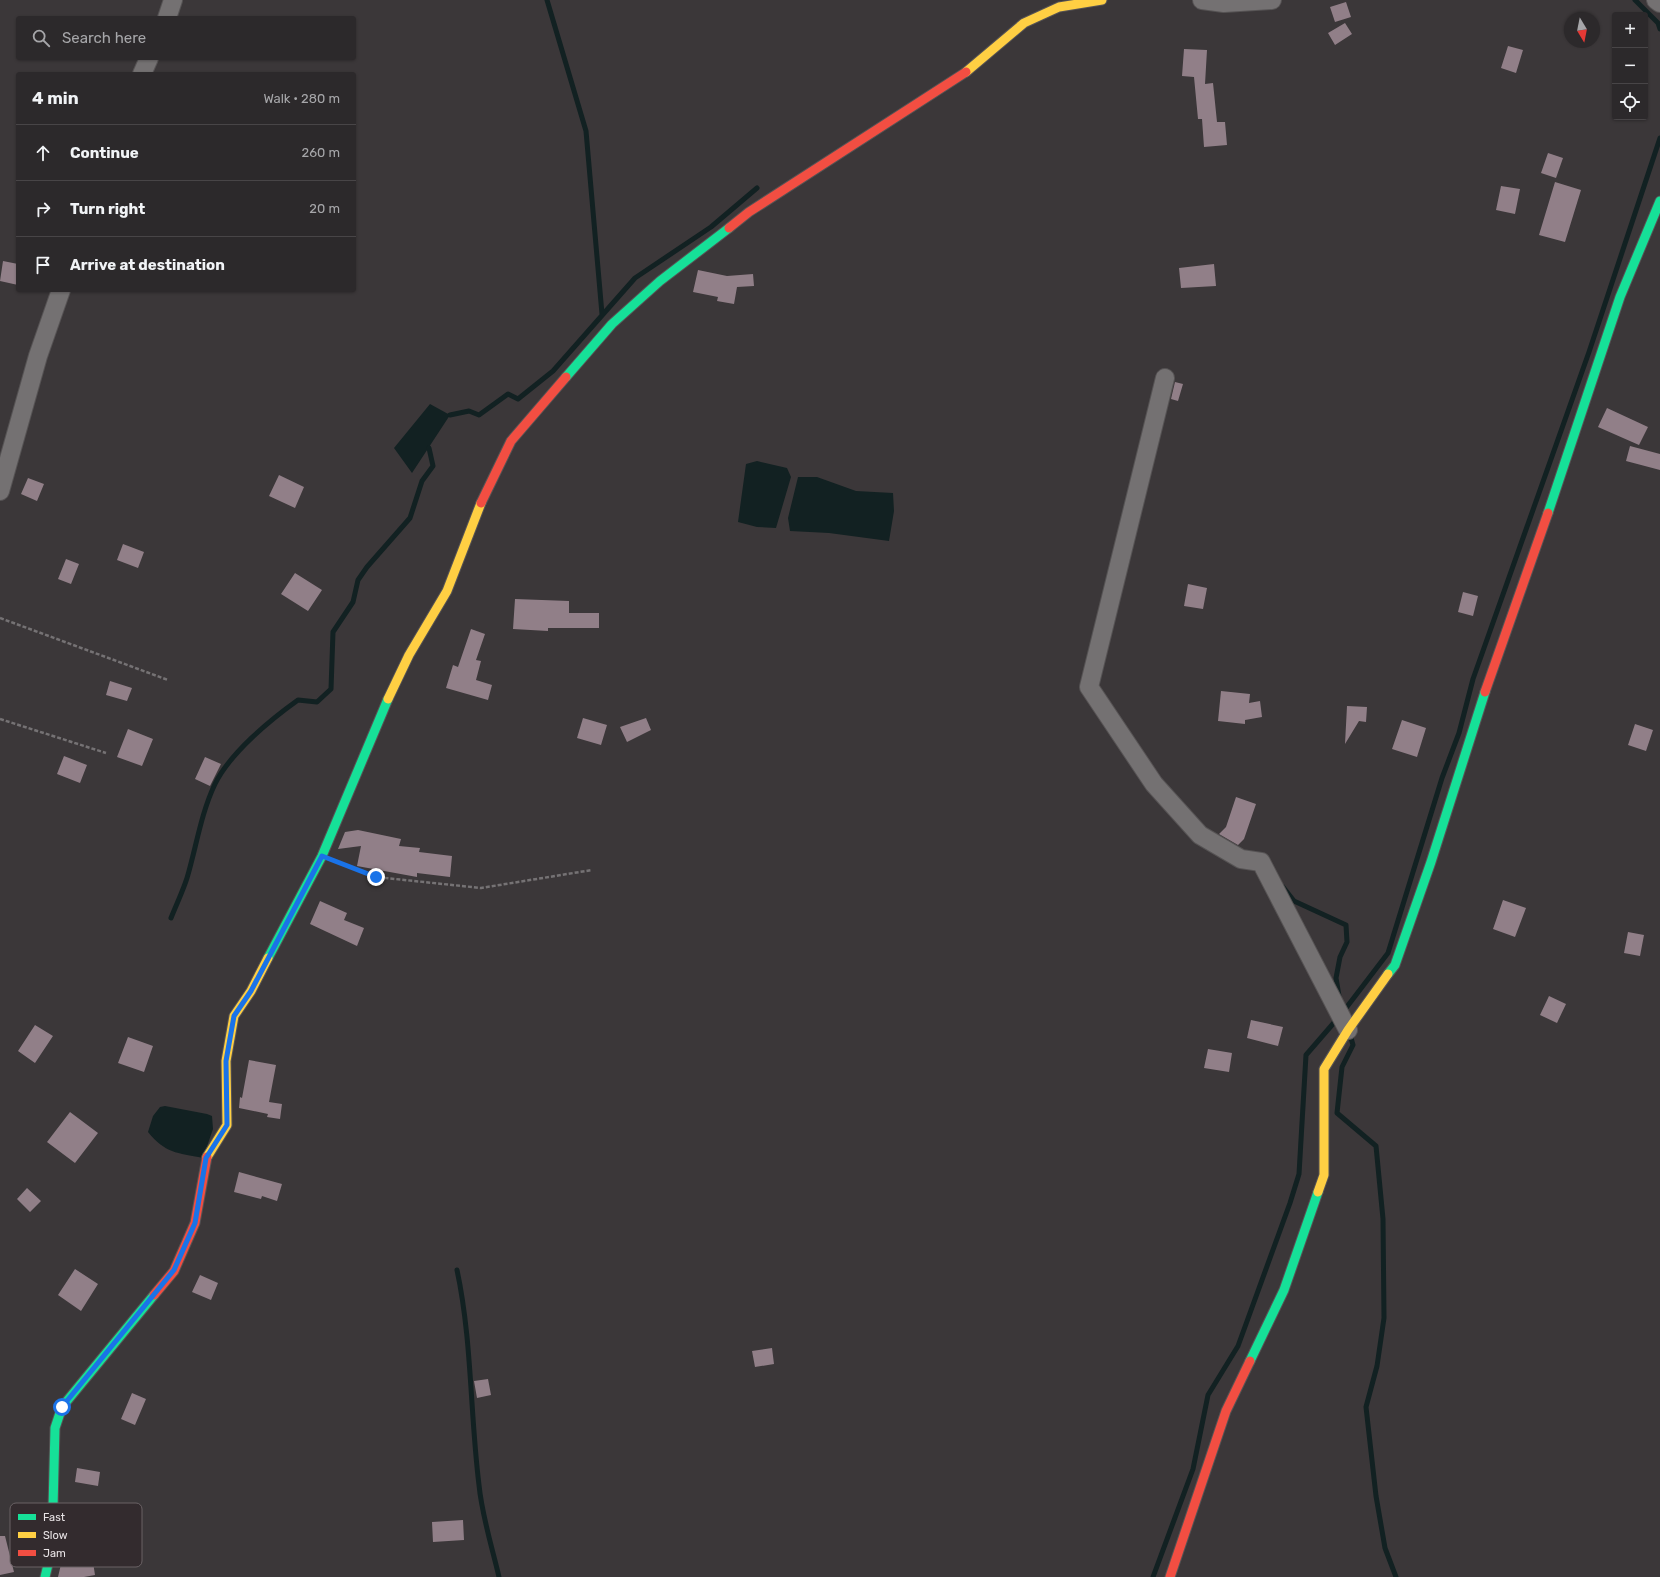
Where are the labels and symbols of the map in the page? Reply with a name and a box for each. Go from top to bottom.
north arrow [1564,12,1600,48]
route end [367,868,385,886]
route start [53,1398,71,1416]
legend [10,1503,142,1567]
text: Fast [43,1511,66,1524]
text: Slow [43,1529,68,1542]
text: Jam [43,1547,66,1560]

